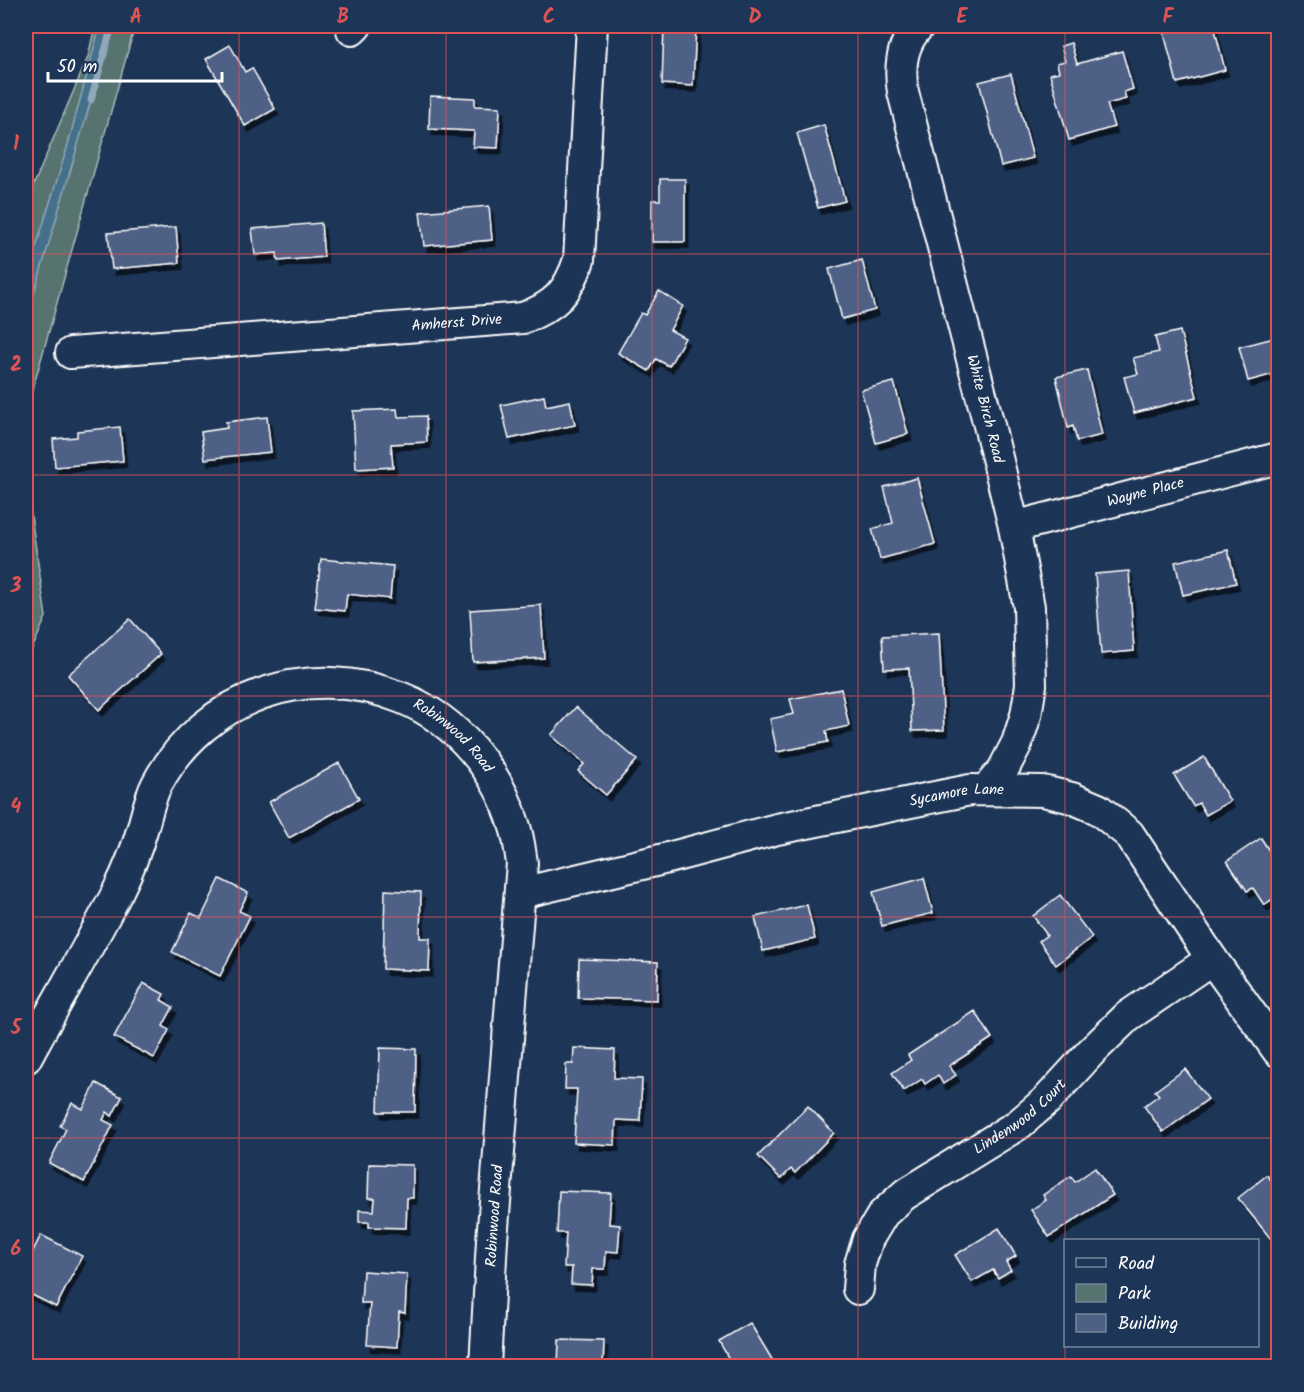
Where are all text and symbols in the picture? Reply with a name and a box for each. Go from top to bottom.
text: A [130,2,142,34]
text: B [337,2,349,34]
text: C [543,2,555,34]
text: D [748,2,762,34]
text: E [956,2,968,34]
text: F [1163,2,1175,34]
scale bar [48,45,222,83]
text: 50 m [57,53,97,82]
text: 1 [13,129,19,161]
street label: Amherst Drive [411,308,503,339]
text: 2 [10,350,22,382]
street label: White Birch Road [959,352,1010,466]
street label: Wayne Place [1104,471,1187,514]
text: 3 [10,571,22,603]
street label: Robinwood Road [408,693,499,778]
street label: Sycamore Lane [907,778,1004,814]
text: 4 [11,792,22,824]
text: 5 [10,1013,23,1045]
street label: Lindenwood Court [969,1074,1073,1161]
street label: Robinwood Road [479,1164,511,1268]
text: 6 [11,1234,22,1266]
legend [1064,1239,1259,1347]
text: Road [1118,1250,1155,1279]
text: Park [1118,1280,1151,1309]
text: Building [1118,1310,1178,1339]

